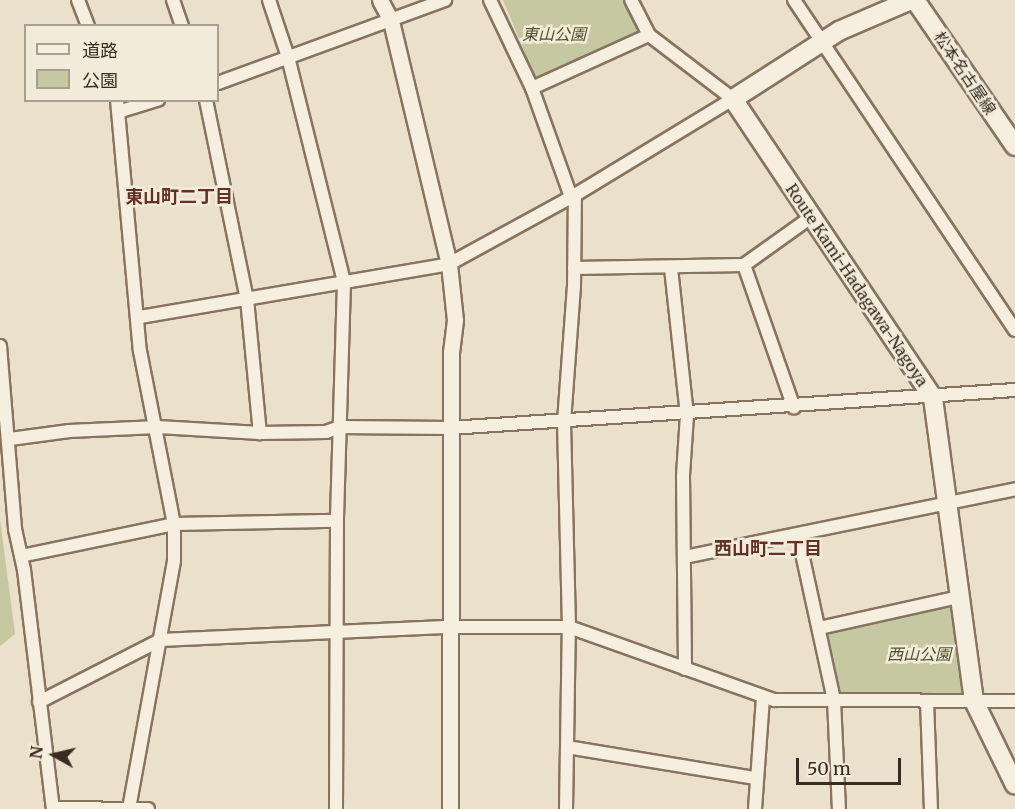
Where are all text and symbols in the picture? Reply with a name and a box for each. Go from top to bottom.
legend [24,24,219,102]
park label: 東山公園 [522,24,586,44]
street label: 松本名古屋線 [930,28,1000,118]
text: 道路 [82,39,118,62]
text: 公園 [82,69,118,92]
street label: Route Kami-Hadagawa-Nagoya [782,180,932,390]
district label: 東山町二丁目 [125,186,233,208]
district label: 西山町二丁目 [714,538,822,560]
park label: 西山公園 [887,644,951,664]
north arrow [24,725,84,785]
text: N [25,745,47,760]
scale bar [799,746,904,784]
text: 50 m [807,757,851,780]

